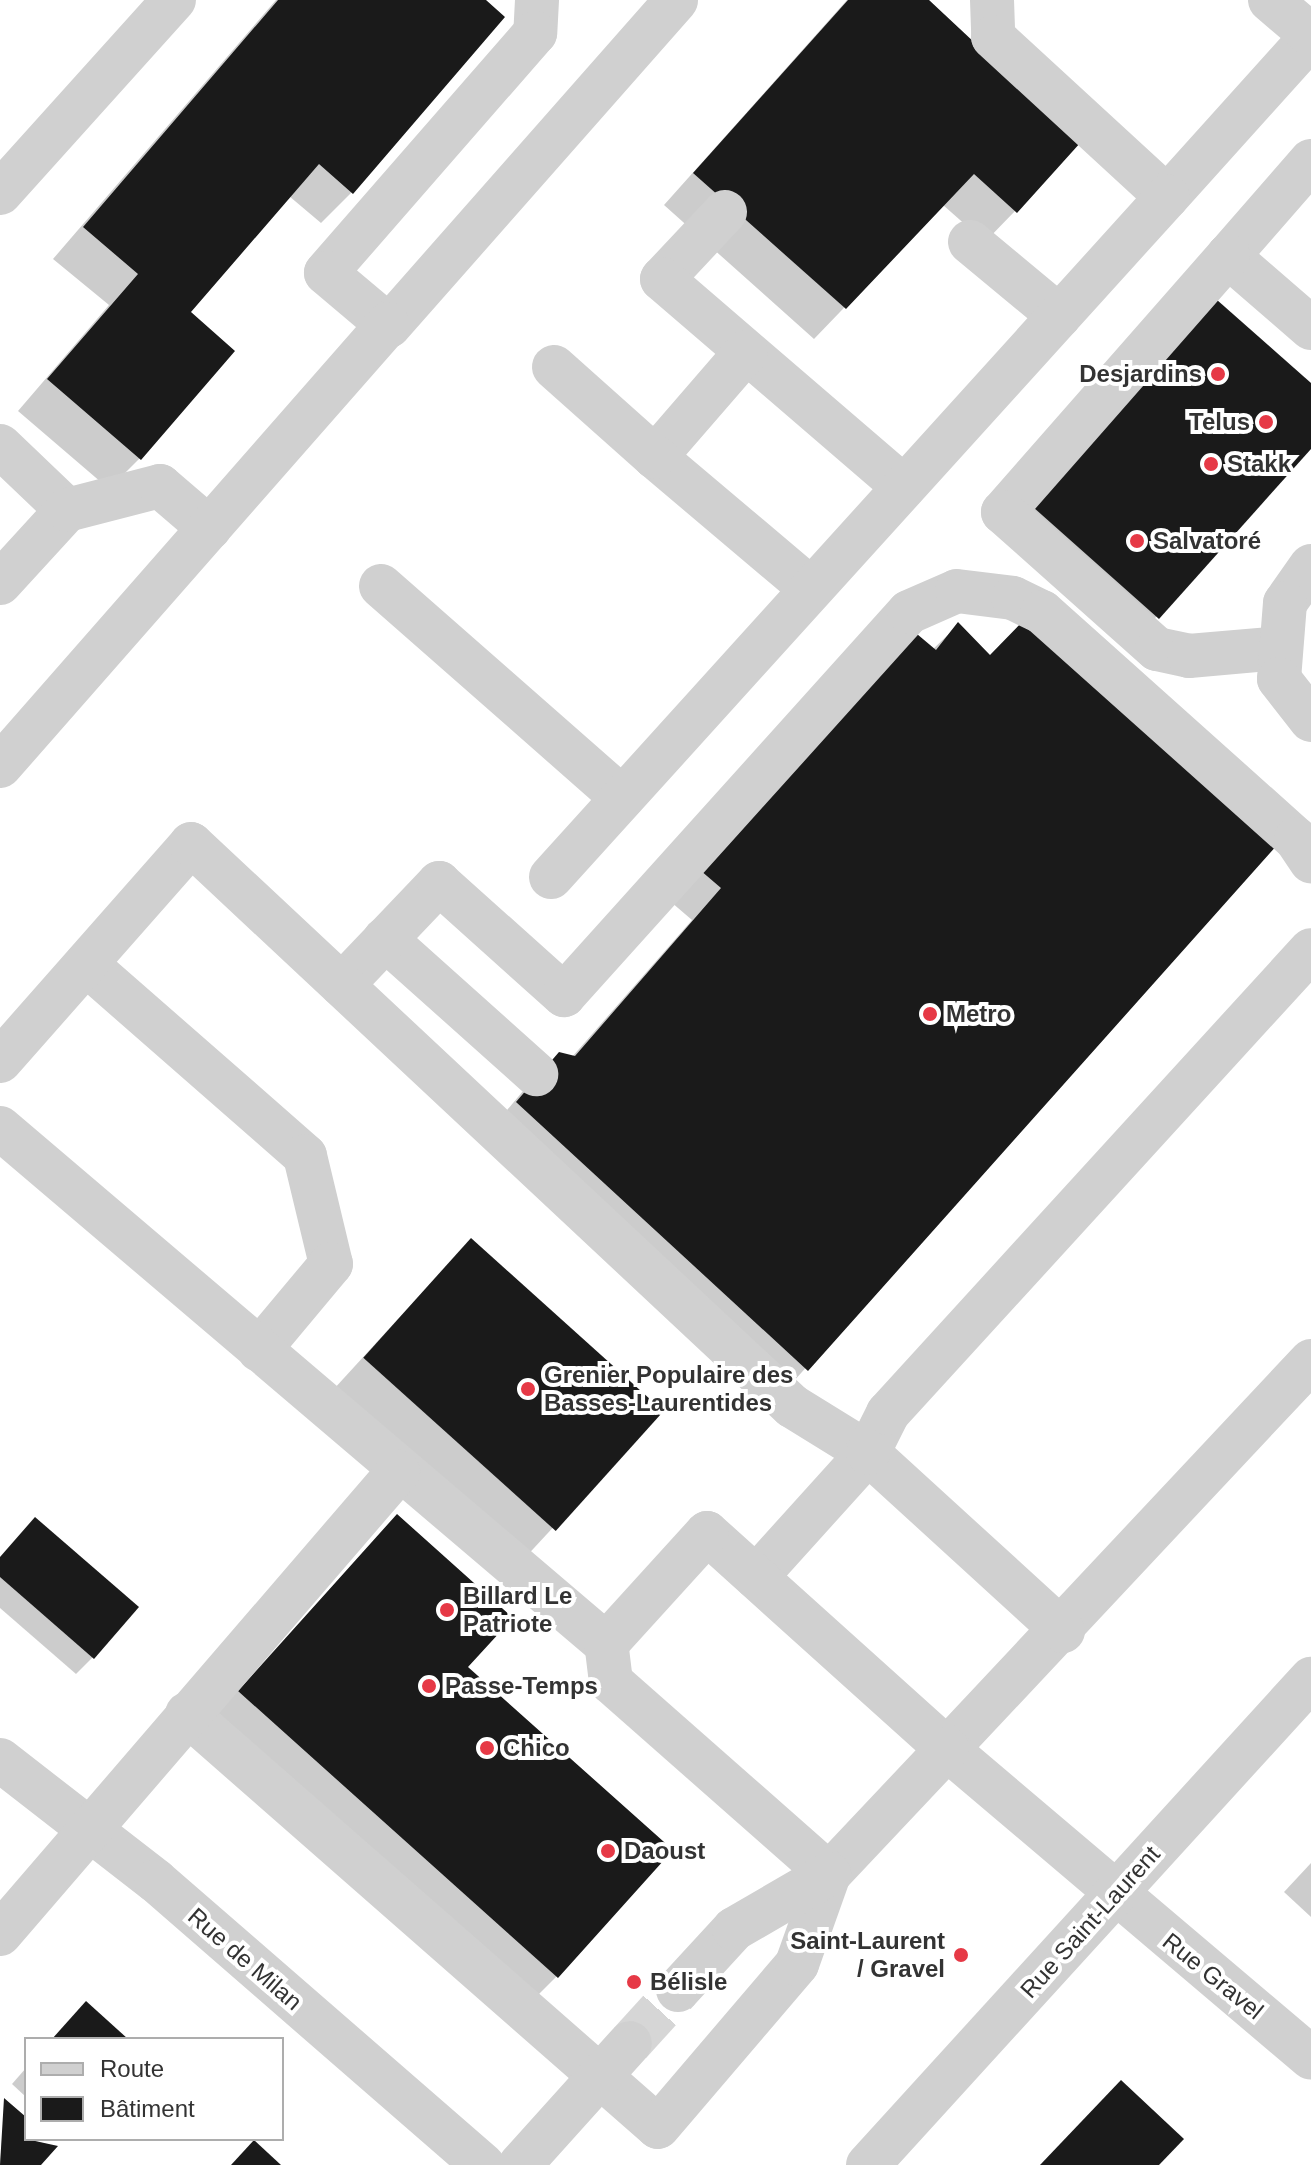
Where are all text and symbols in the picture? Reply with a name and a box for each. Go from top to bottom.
place label: Desjardins [1079,360,1202,388]
marker: Desjardins [1209,365,1227,383]
place label: Telus [1189,408,1250,436]
marker: Telus [1257,413,1275,431]
place label: Stakk [1227,450,1291,478]
marker: Stakk [1202,455,1220,473]
place label: Salvatoré [1153,527,1261,555]
marker: Salvatoré [1128,532,1146,550]
place label: Metro [946,1000,1011,1028]
marker: Metro [921,1005,939,1023]
place label: Grenier Populaire des Basses-Laurentides [544,1361,793,1417]
marker: Grenier Populaire des Basses-Laurentides [519,1380,537,1398]
place label: Billard Le Patriote [463,1582,572,1638]
marker: Billard Le Patriote [438,1601,456,1619]
place label: Passe-Temps [445,1672,598,1700]
marker: Passe-Temps [420,1677,438,1695]
place label: Chico [503,1734,570,1762]
marker: Chico [478,1739,496,1757]
place label: Daoust [624,1837,705,1865]
street label: Rue Saint-Laurent [1014,1840,1166,2004]
marker: Daoust [599,1842,617,1860]
street label: Rue de Milan [182,1902,308,2016]
place label: Saint-Laurent / Gravel [790,1927,945,1983]
street label: Rue Gravel [1157,1927,1269,2025]
marker: Saint-Laurent / Gravel [952,1946,970,1964]
place label: Bélisle [650,1968,727,1996]
marker: Bélisle [625,1973,643,1991]
legend [24,2037,284,2141]
text: Route [100,2055,164,2082]
text: Bâtiment [100,2095,195,2122]

